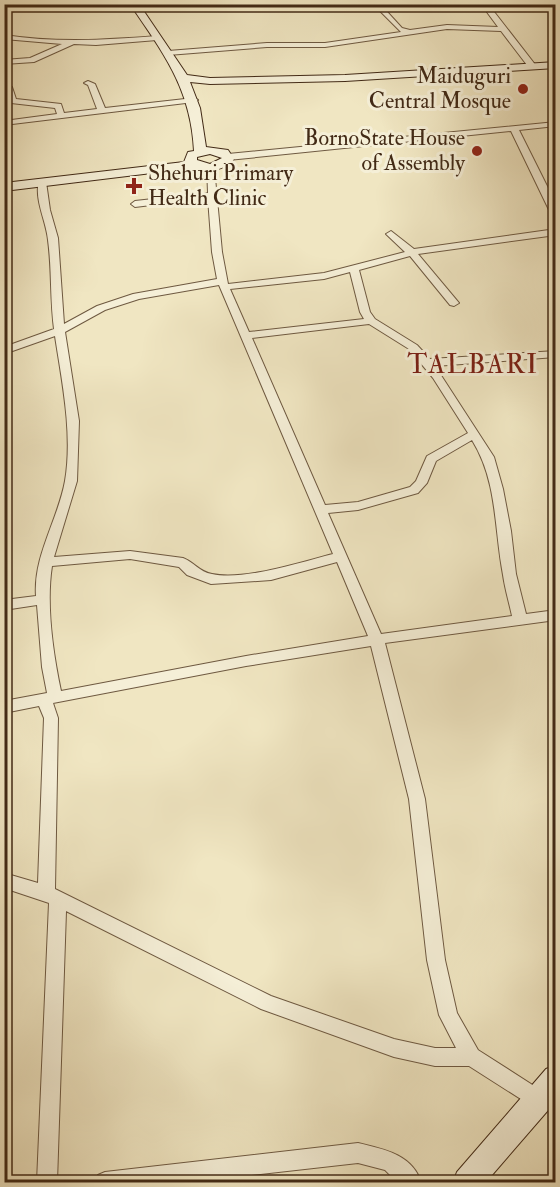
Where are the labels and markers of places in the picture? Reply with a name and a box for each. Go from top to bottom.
place label: Maiduguri Central Mosque [369,62,511,115]
marker: Maiduguri Central Mosque [516,82,530,96]
place label: BornoState House of Assembly [304,124,465,177]
marker: BornoState House of Assembly [470,144,484,158]
place label: Shehuri Primary Health Clinic [148,159,293,212]
marker: Shehuri Primary Health Clinic [125,177,143,195]

